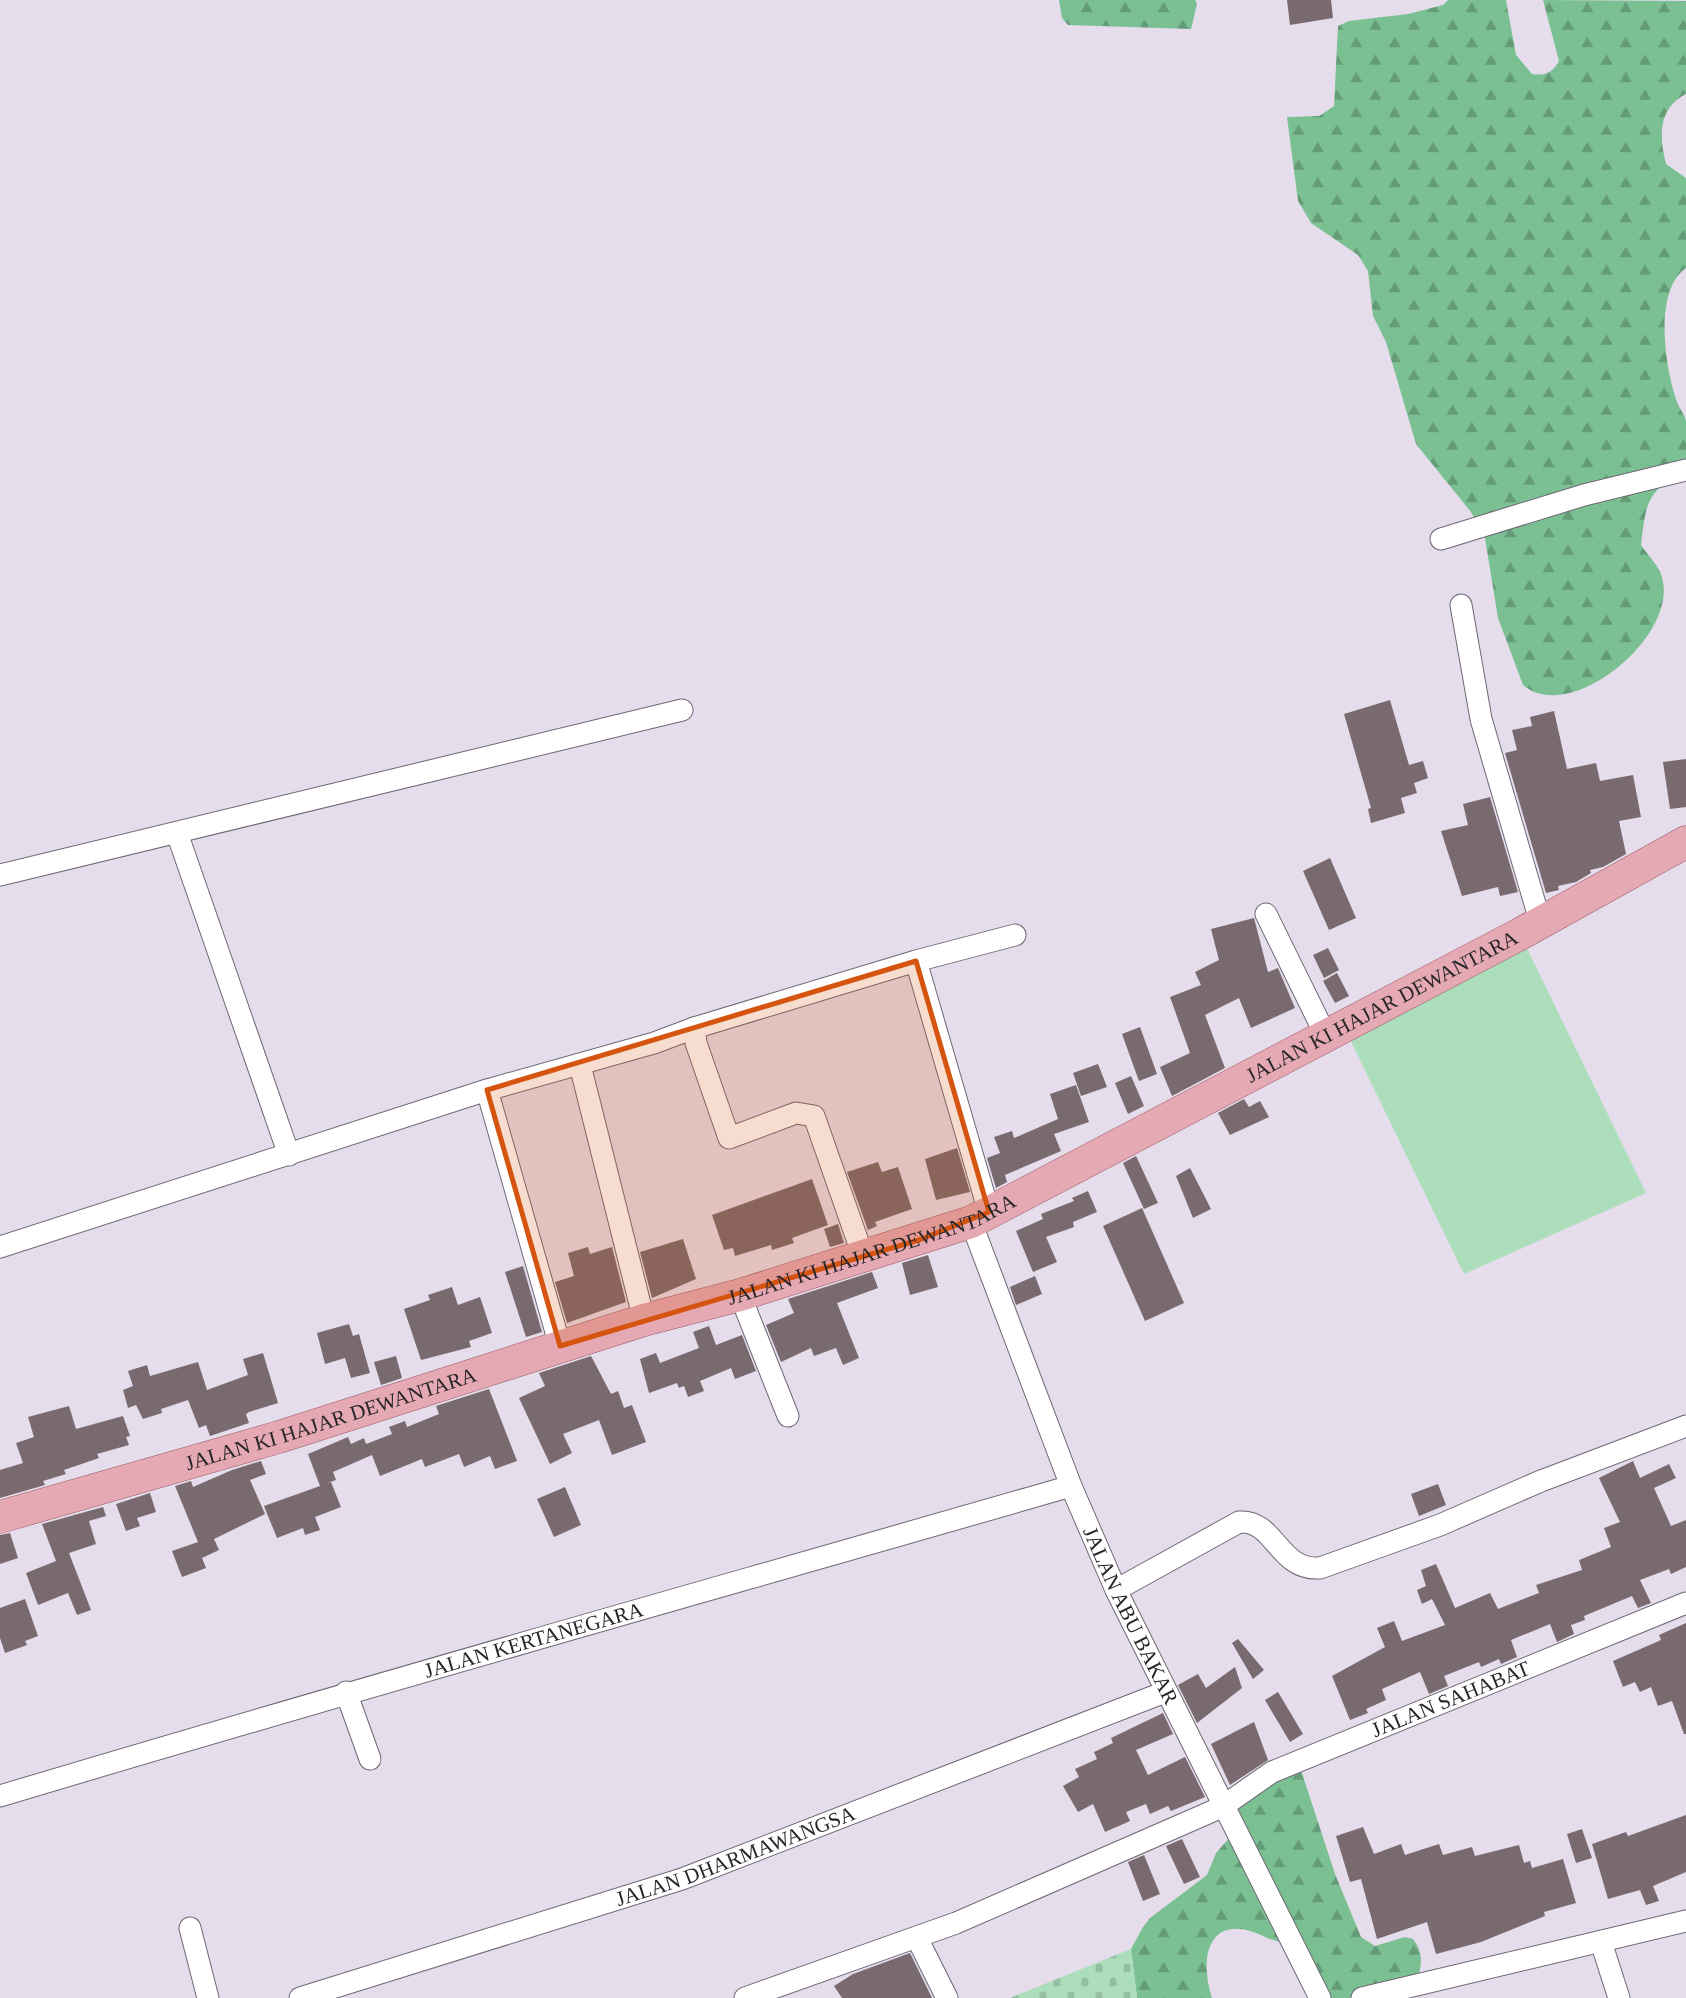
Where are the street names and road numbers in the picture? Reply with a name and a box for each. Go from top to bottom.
street label: JALAN KI HAJAR DEWANTARA [1242,925,1523,1088]
street label: JALAN KI HAJAR DEWANTARA [725,1188,1020,1310]
street label: JALAN KI HAJAR DEWANTARA [182,1362,480,1475]
street label: JALAN ABU BAKAR [1078,1523,1183,1708]
street label: JALAN KERTANEGARA [422,1597,647,1683]
street label: JALAN SAHABAT [1368,1656,1533,1742]
street label: JALAN DHARMAWANGSA [613,1801,859,1911]

